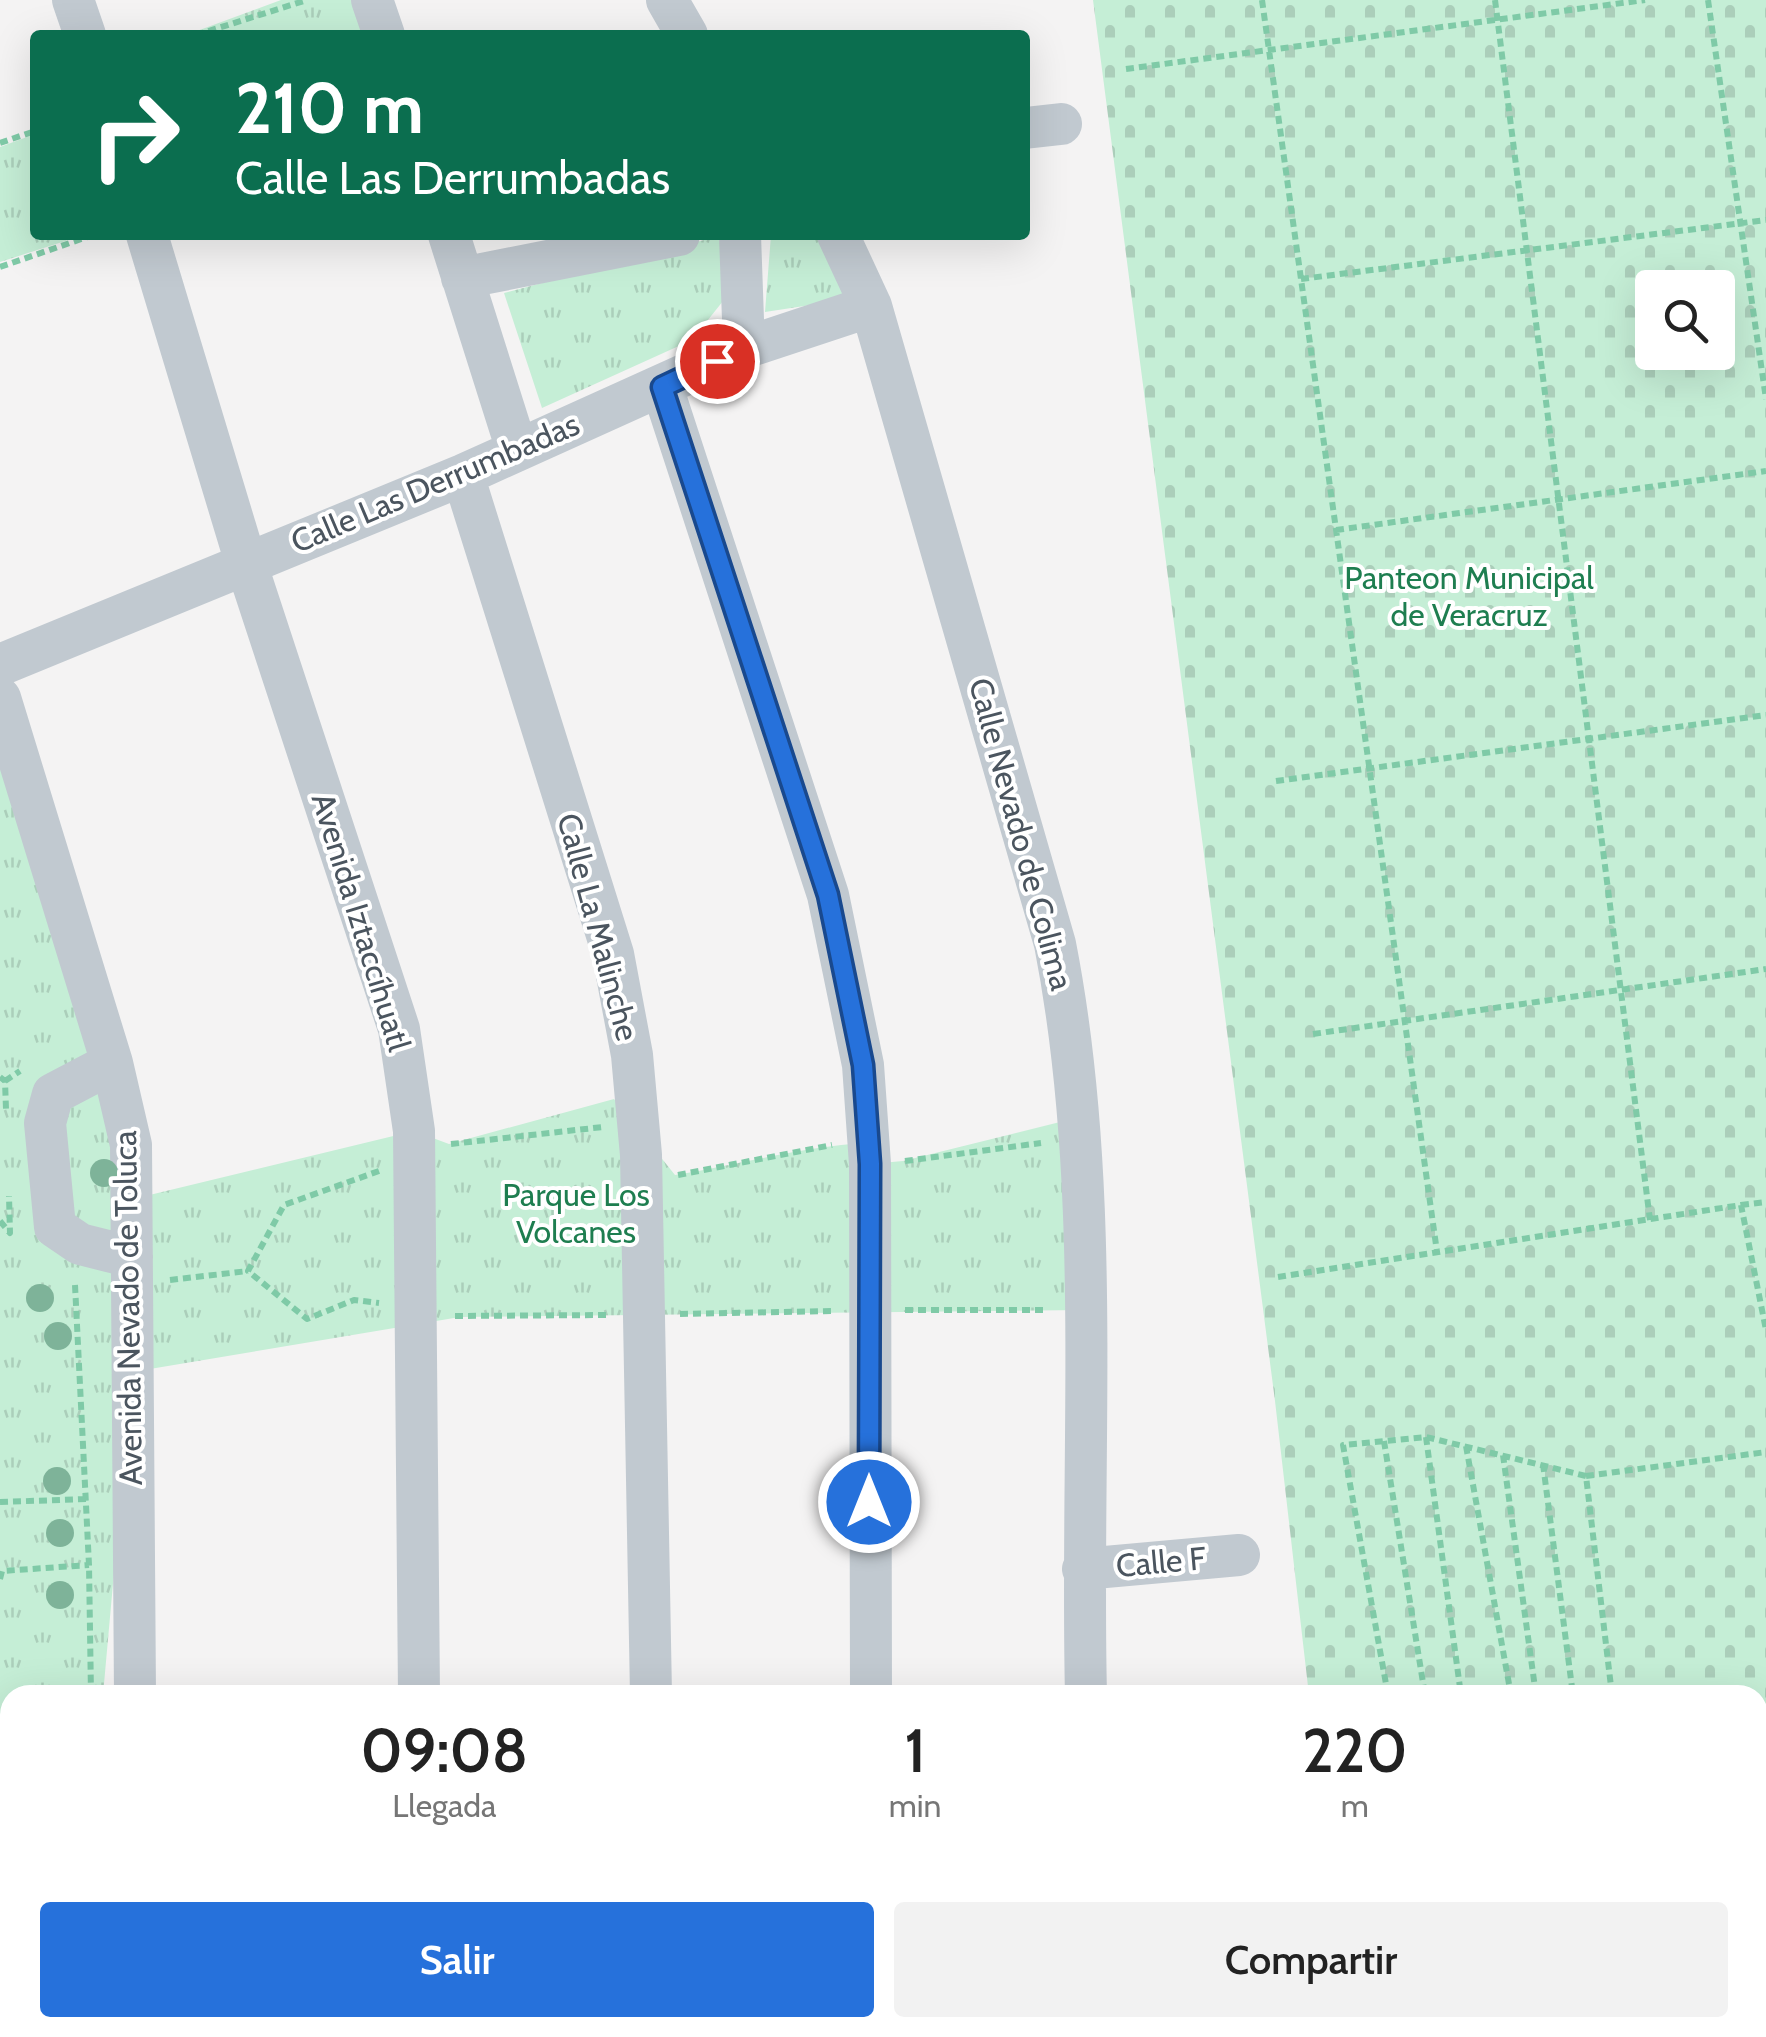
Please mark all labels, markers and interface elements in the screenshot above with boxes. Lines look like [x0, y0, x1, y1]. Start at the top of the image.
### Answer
text: 210 m [235, 65, 424, 151]
icon: right [70, 70, 200, 200]
text: Calle Las Derrumbadas [235, 151, 670, 205]
map controls [1635, 270, 1735, 370]
button: search [1635, 270, 1735, 370]
pin [675, 319, 760, 404]
icon: arrive [690, 334, 745, 389]
street label: Calle Las Derrumbadas [285, 404, 585, 561]
park label: Panteon Municipal de Veracruz [1344, 558, 1594, 634]
street label: Calle Nevado de Colima [961, 674, 1082, 995]
street label: Avenida Iztaccíhuatl [304, 788, 419, 1056]
street label: Calle La Malinche [549, 809, 648, 1045]
street label: Avenida Nevado de Toluca [105, 1130, 150, 1486]
park label: Parque Los Volcanes [502, 1175, 650, 1251]
position arrow [817, 1450, 921, 1554]
street label: Calle F [1114, 1538, 1208, 1585]
text: 09:08 [361, 1714, 528, 1787]
text: 1 [904, 1714, 926, 1787]
text: 220 [1302, 1714, 1407, 1787]
text: Llegada [392, 1786, 496, 1825]
text: min [889, 1786, 941, 1825]
text: m [1341, 1786, 1369, 1825]
button: Salir [40, 1902, 874, 2017]
button: Compartir [894, 1902, 1728, 2017]

